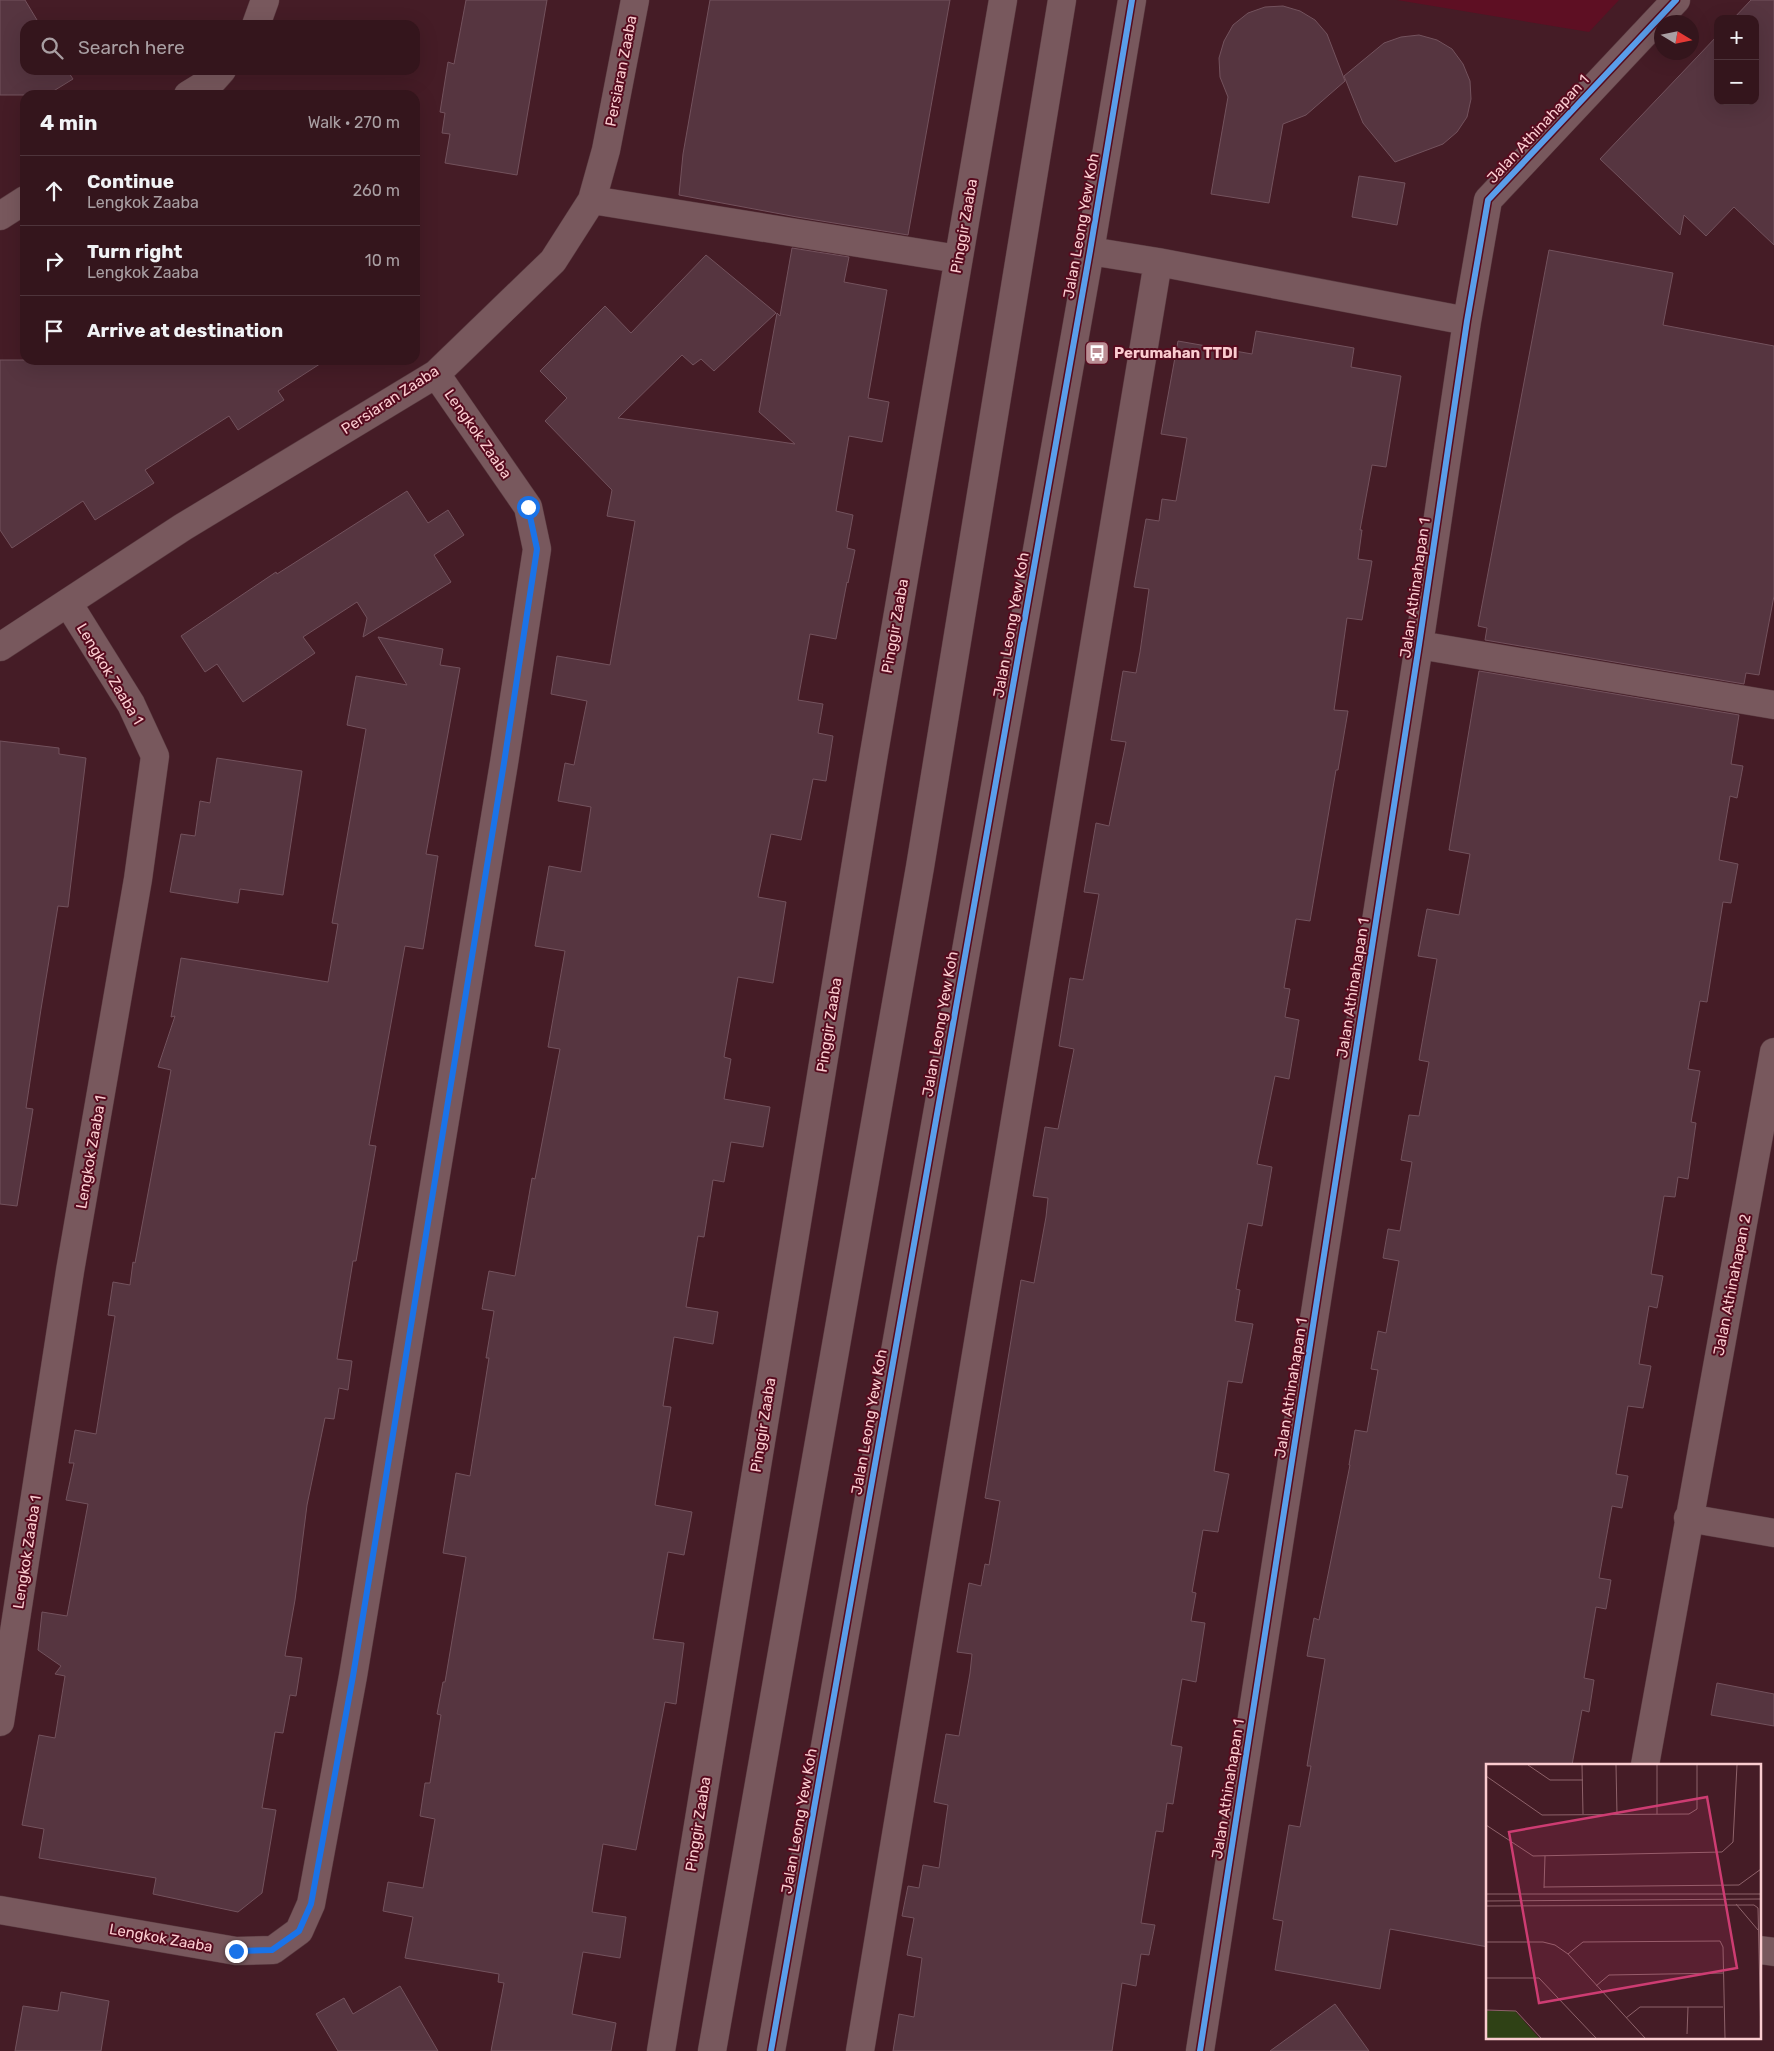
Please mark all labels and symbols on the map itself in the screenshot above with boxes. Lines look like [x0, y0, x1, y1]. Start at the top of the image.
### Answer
street label: Persiaran Zaaba [601, 14, 641, 128]
north arrow [1654, 15, 1699, 60]
street label: Jalan Athinahapan 1 [1483, 71, 1593, 187]
street label: Jalan Leong Yew Koh [1059, 152, 1103, 300]
street label: Pinggir Zaaba [947, 177, 981, 275]
bus stop icon: Perumahan TTDI [1084, 340, 1110, 366]
place label: Perumahan TTDI [1114, 344, 1238, 362]
street label: Persiaran Zaaba [338, 362, 442, 438]
street label: Lengkok Zaaba [441, 386, 515, 482]
route start [517, 496, 540, 519]
street label: Jalan Athinahapan 1 [1396, 517, 1434, 659]
street label: Jalan Leong Yew Koh [989, 551, 1033, 699]
street label: Pinggir Zaaba [878, 577, 912, 675]
street label: Lengkok Zaaba 1 [73, 620, 147, 728]
street label: Jalan Athinahapan 1 [1333, 917, 1373, 1059]
street label: Jalan Leong Yew Koh [918, 950, 962, 1098]
street label: Pinggir Zaaba [813, 976, 845, 1074]
street label: Lengkok Zaaba 1 [72, 1094, 110, 1210]
street label: Jalan Athinahapan 2 [1709, 1212, 1755, 1357]
street label: Jalan Athinahapan 1 [1271, 1317, 1311, 1459]
street label: Jalan Leong Yew Koh [847, 1348, 891, 1496]
street label: Pinggir Zaaba [747, 1376, 779, 1474]
street label: Lengkok Zaaba 1 [9, 1494, 45, 1610]
street label: Jalan Athinahapan 1 [1208, 1718, 1248, 1860]
street label: Jalan Leong Yew Koh [777, 1747, 821, 1895]
inset map [1486, 1764, 1762, 2038]
street label: Pinggir Zaaba [682, 1775, 714, 1873]
street label: Lengkok Zaaba [108, 1920, 214, 1956]
route end [225, 1940, 248, 1963]

